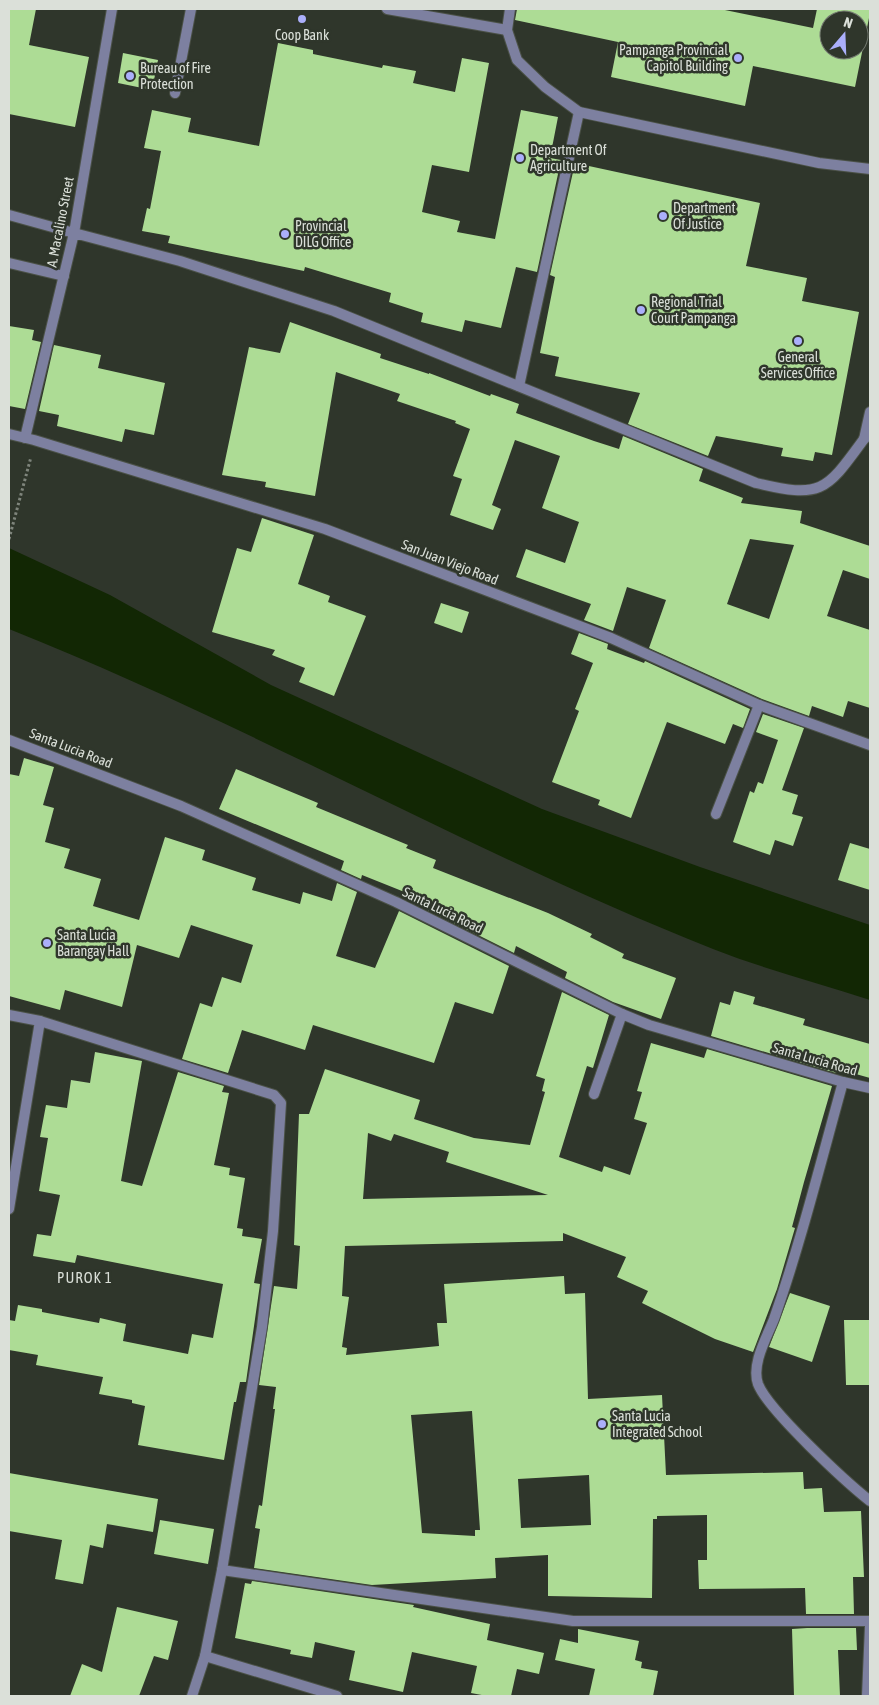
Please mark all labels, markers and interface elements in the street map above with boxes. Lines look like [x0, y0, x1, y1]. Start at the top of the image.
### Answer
north arrow [819, 10, 869, 60]
marker: Coop Bank [296, 13, 308, 25]
text: N [842, 14, 855, 32]
place label: Coop Bank [275, 27, 329, 43]
place label: Pampanga Provincial Capitol Building [619, 42, 728, 74]
marker: Pampanga Provincial Capitol Building [732, 52, 744, 64]
place label: Bureau of Fire Protection [140, 60, 211, 92]
marker: Bureau of Fire Protection [124, 70, 136, 82]
place label: Department Of Agriculture [530, 142, 607, 174]
marker: Department Of Agriculture [514, 152, 526, 164]
street label: A. Macalino Street [43, 175, 77, 269]
place label: Department Of Justice [673, 200, 736, 232]
marker: Department Of Justice [657, 210, 669, 222]
place label: Provincial DILG Office [295, 218, 351, 250]
marker: Provincial DILG Office [279, 228, 291, 240]
place label: Regional Trial Court Pampanga [651, 294, 736, 326]
marker: Regional Trial Court Pampanga [635, 304, 647, 316]
marker: General Services Office [792, 335, 804, 347]
place label: General Services Office [761, 349, 835, 381]
street label: San Juan Viejo Road [399, 536, 501, 588]
street label: Santa Lucia Road [27, 725, 115, 771]
street label: Santa Lucia Road [400, 884, 486, 936]
place label: Santa Lucia Barangay Hall [57, 927, 130, 959]
marker: Santa Lucia Barangay Hall [41, 937, 53, 949]
street label: Santa Lucia Road [771, 1039, 859, 1079]
district label: PUROK 1 [57, 1269, 113, 1286]
place label: Santa Lucia Integrated School [612, 1408, 703, 1440]
marker: Santa Lucia Integrated School [596, 1418, 608, 1430]

